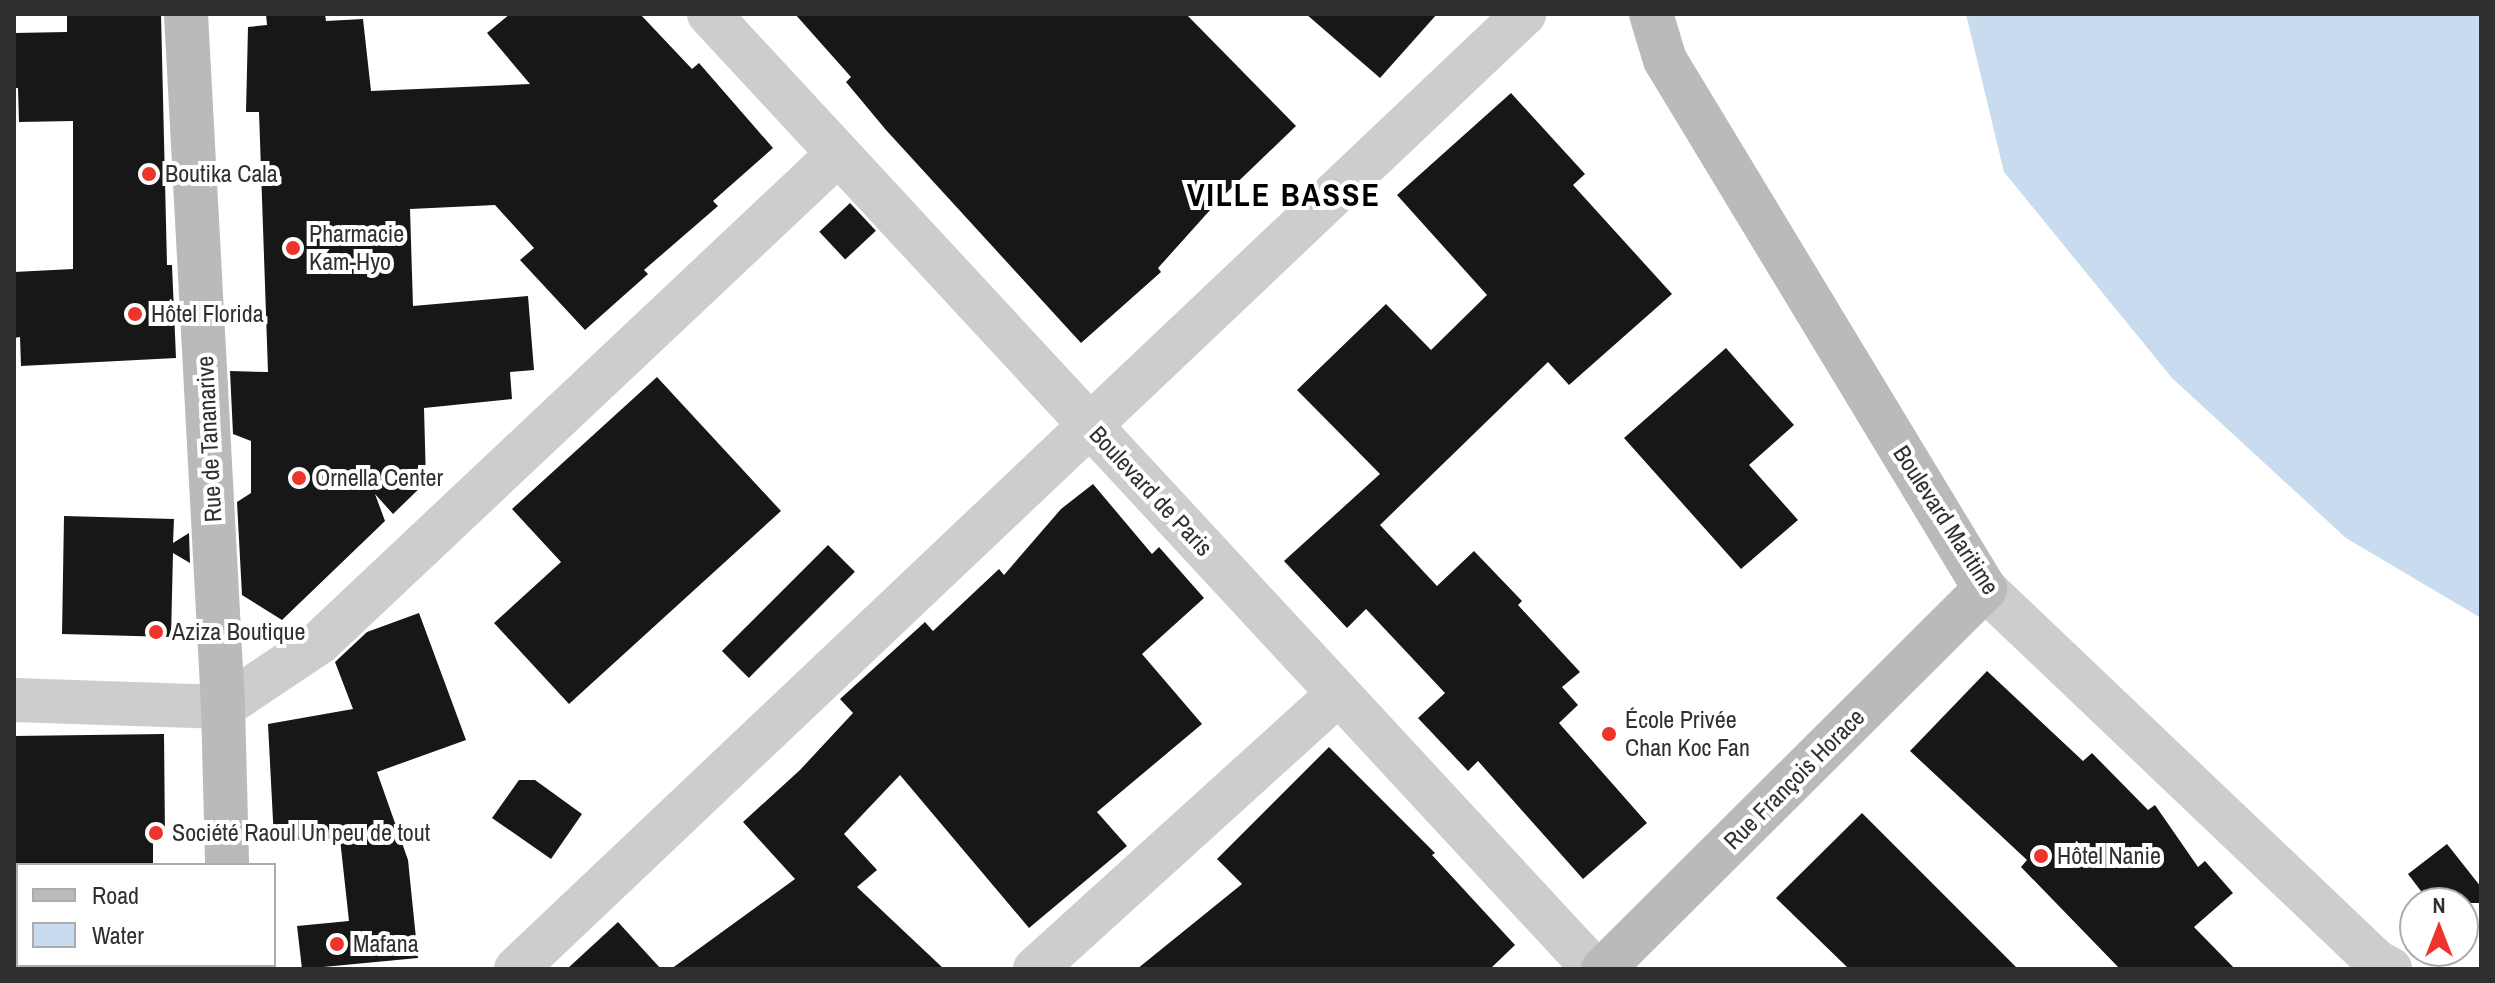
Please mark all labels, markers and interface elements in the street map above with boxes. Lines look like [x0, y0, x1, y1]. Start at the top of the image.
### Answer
place label: Boutika Cala [165, 160, 278, 188]
marker: Boutika Cala [140, 165, 158, 183]
district label: VILLE BASSE [1187, 176, 1381, 214]
place label: Pharmacie Kam-Hyo [309, 220, 404, 276]
marker: Pharmacie Kam-Hyo [284, 239, 302, 257]
place label: Hôtel Florida [151, 300, 264, 328]
marker: Hôtel Florida [126, 305, 144, 323]
street label: Rue de Tananarive [190, 355, 228, 523]
street label: Boulevard de Paris [1083, 420, 1219, 562]
street label: Boulevard Maritime [1887, 440, 2005, 600]
place label: Ornella Center [315, 464, 443, 492]
marker: Ornella Center [290, 469, 308, 487]
place label: Aziza Boutique [172, 618, 305, 646]
marker: Aziza Boutique [147, 623, 165, 641]
street label: Rue François Horace [1718, 703, 1870, 855]
place label: École Privée Chan Koc Fan [1625, 706, 1750, 762]
marker: École Privée Chan Koc Fan [1600, 725, 1618, 743]
place label: Société Raoul Un peu de tout [172, 819, 430, 847]
marker: Société Raoul Un peu de tout [147, 824, 165, 842]
place label: Hôtel Nanie [2057, 842, 2161, 870]
marker: Hôtel Nanie [2032, 847, 2050, 865]
legend [16, 863, 276, 967]
text: Road [92, 879, 139, 911]
north arrow [2399, 887, 2479, 967]
text: N [2432, 890, 2446, 920]
text: Water [92, 919, 144, 951]
place label: Mafana [353, 930, 419, 958]
marker: Mafana [328, 935, 346, 953]

